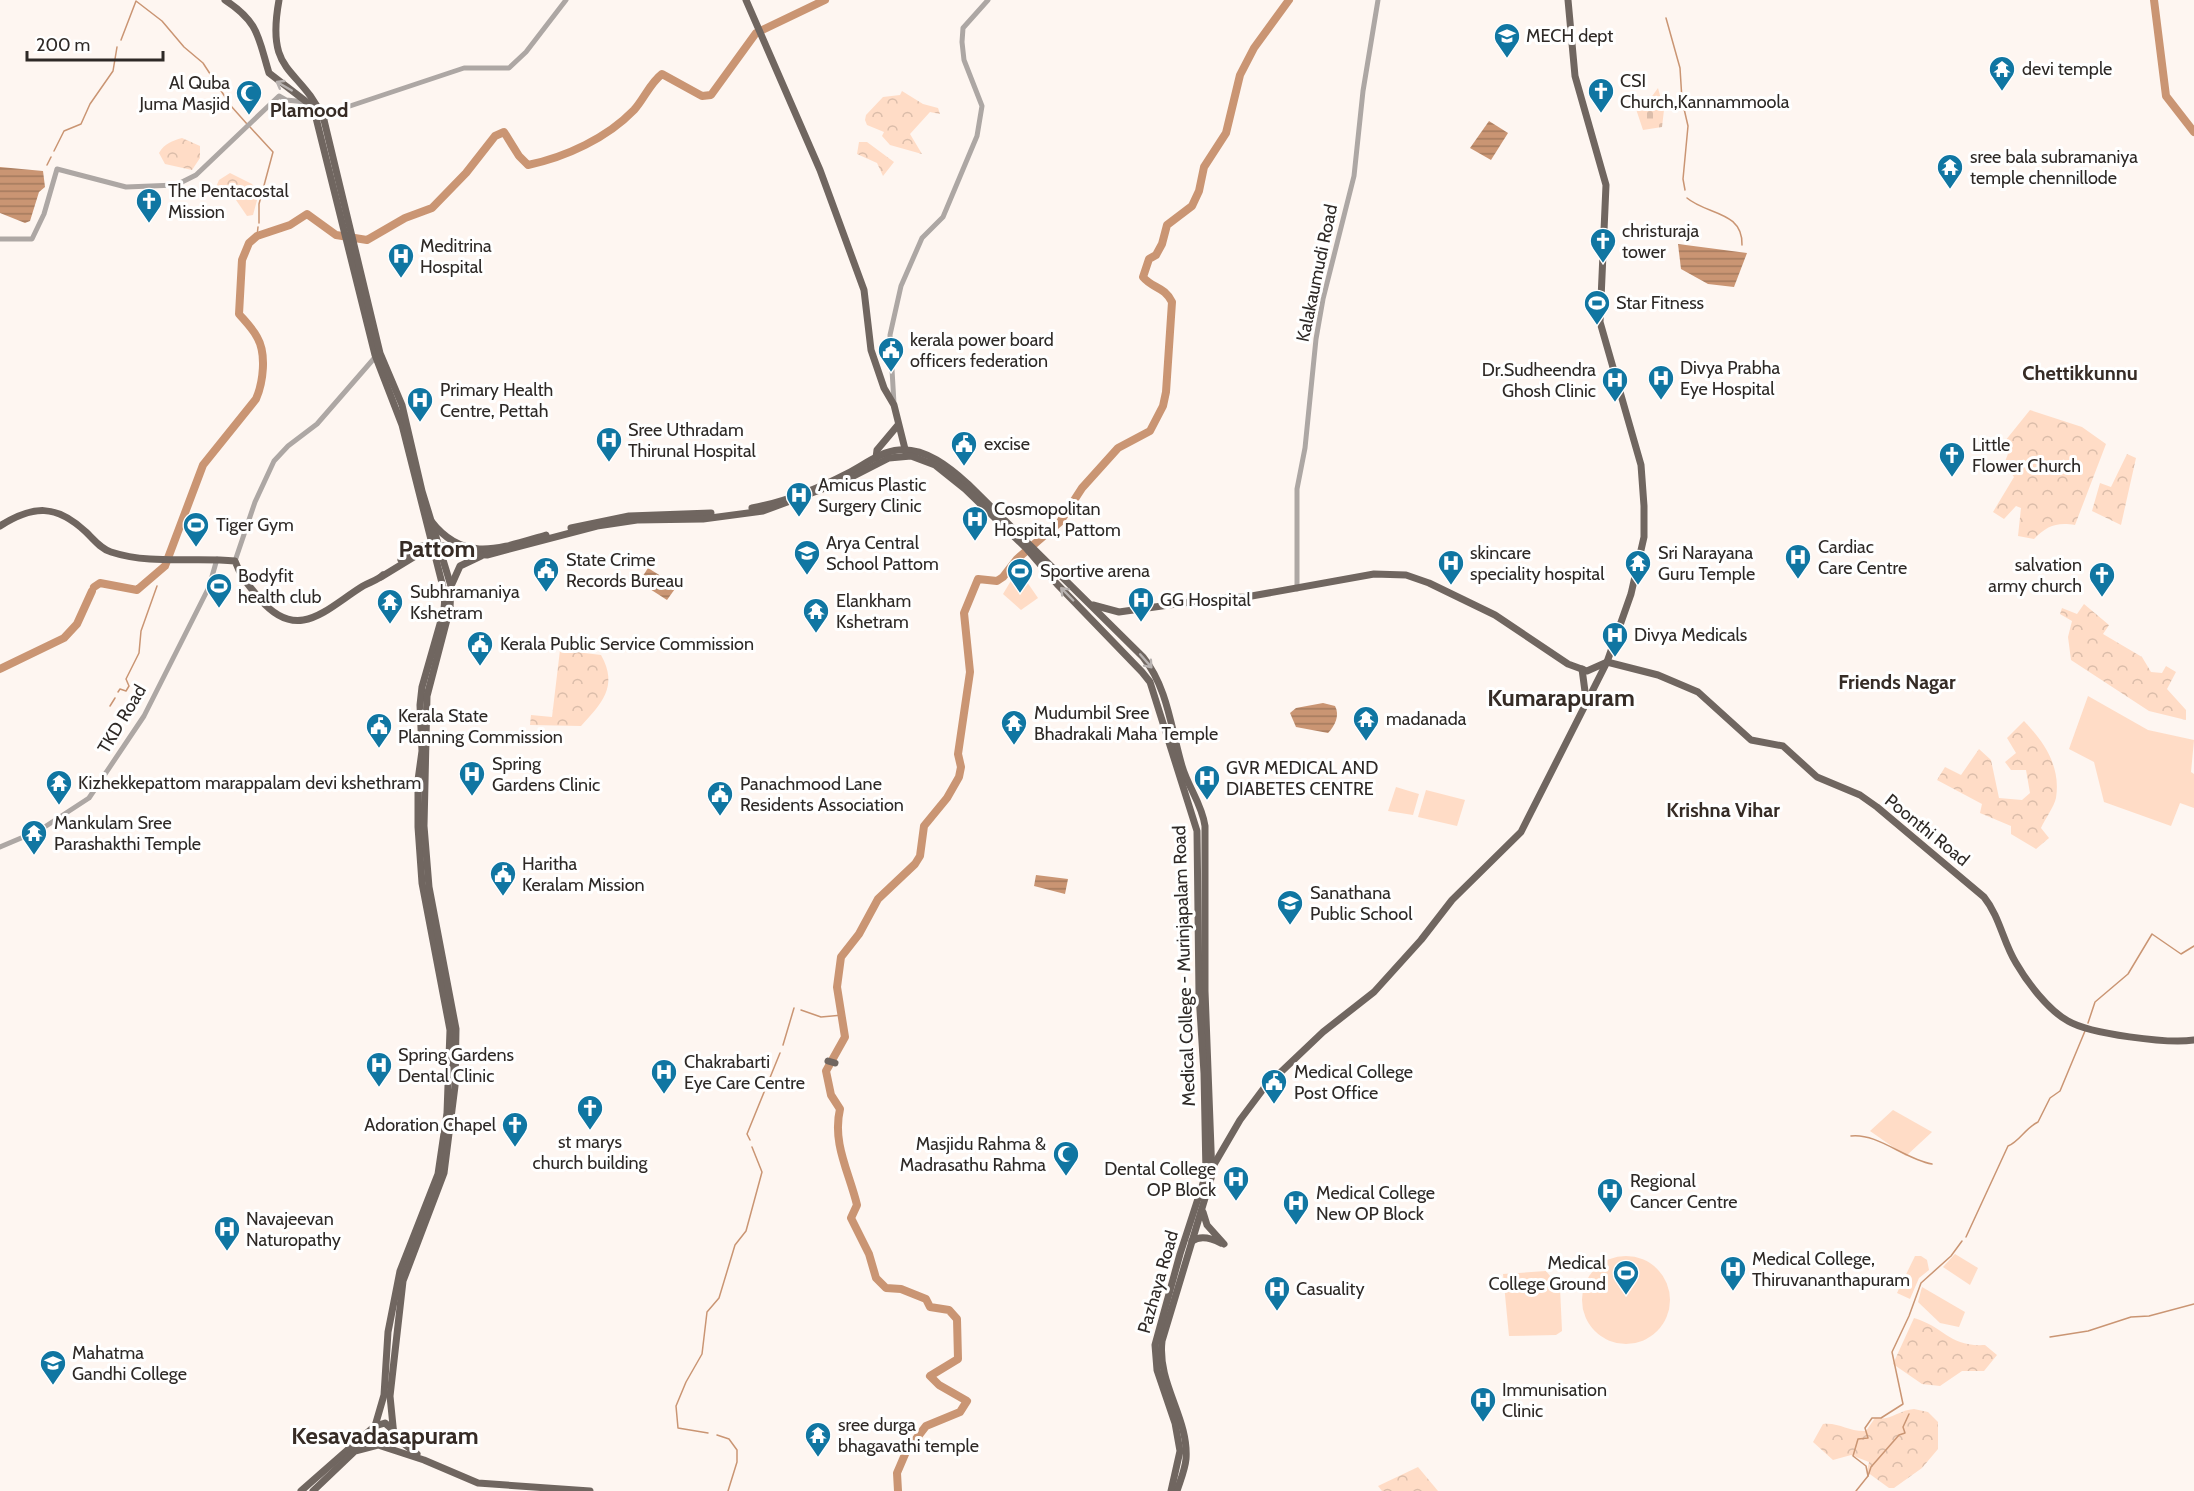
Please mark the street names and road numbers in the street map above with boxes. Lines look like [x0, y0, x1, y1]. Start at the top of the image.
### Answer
street label: Kalakaumudi Road [1292, 202, 1342, 344]
street label: TKD Road [93, 681, 151, 757]
street label: Poonthi Road [1880, 789, 1974, 871]
street label: Medical College - Murinjapalam Road [1168, 825, 1200, 1107]
street label: Pazhaya Road [1133, 1228, 1183, 1336]

